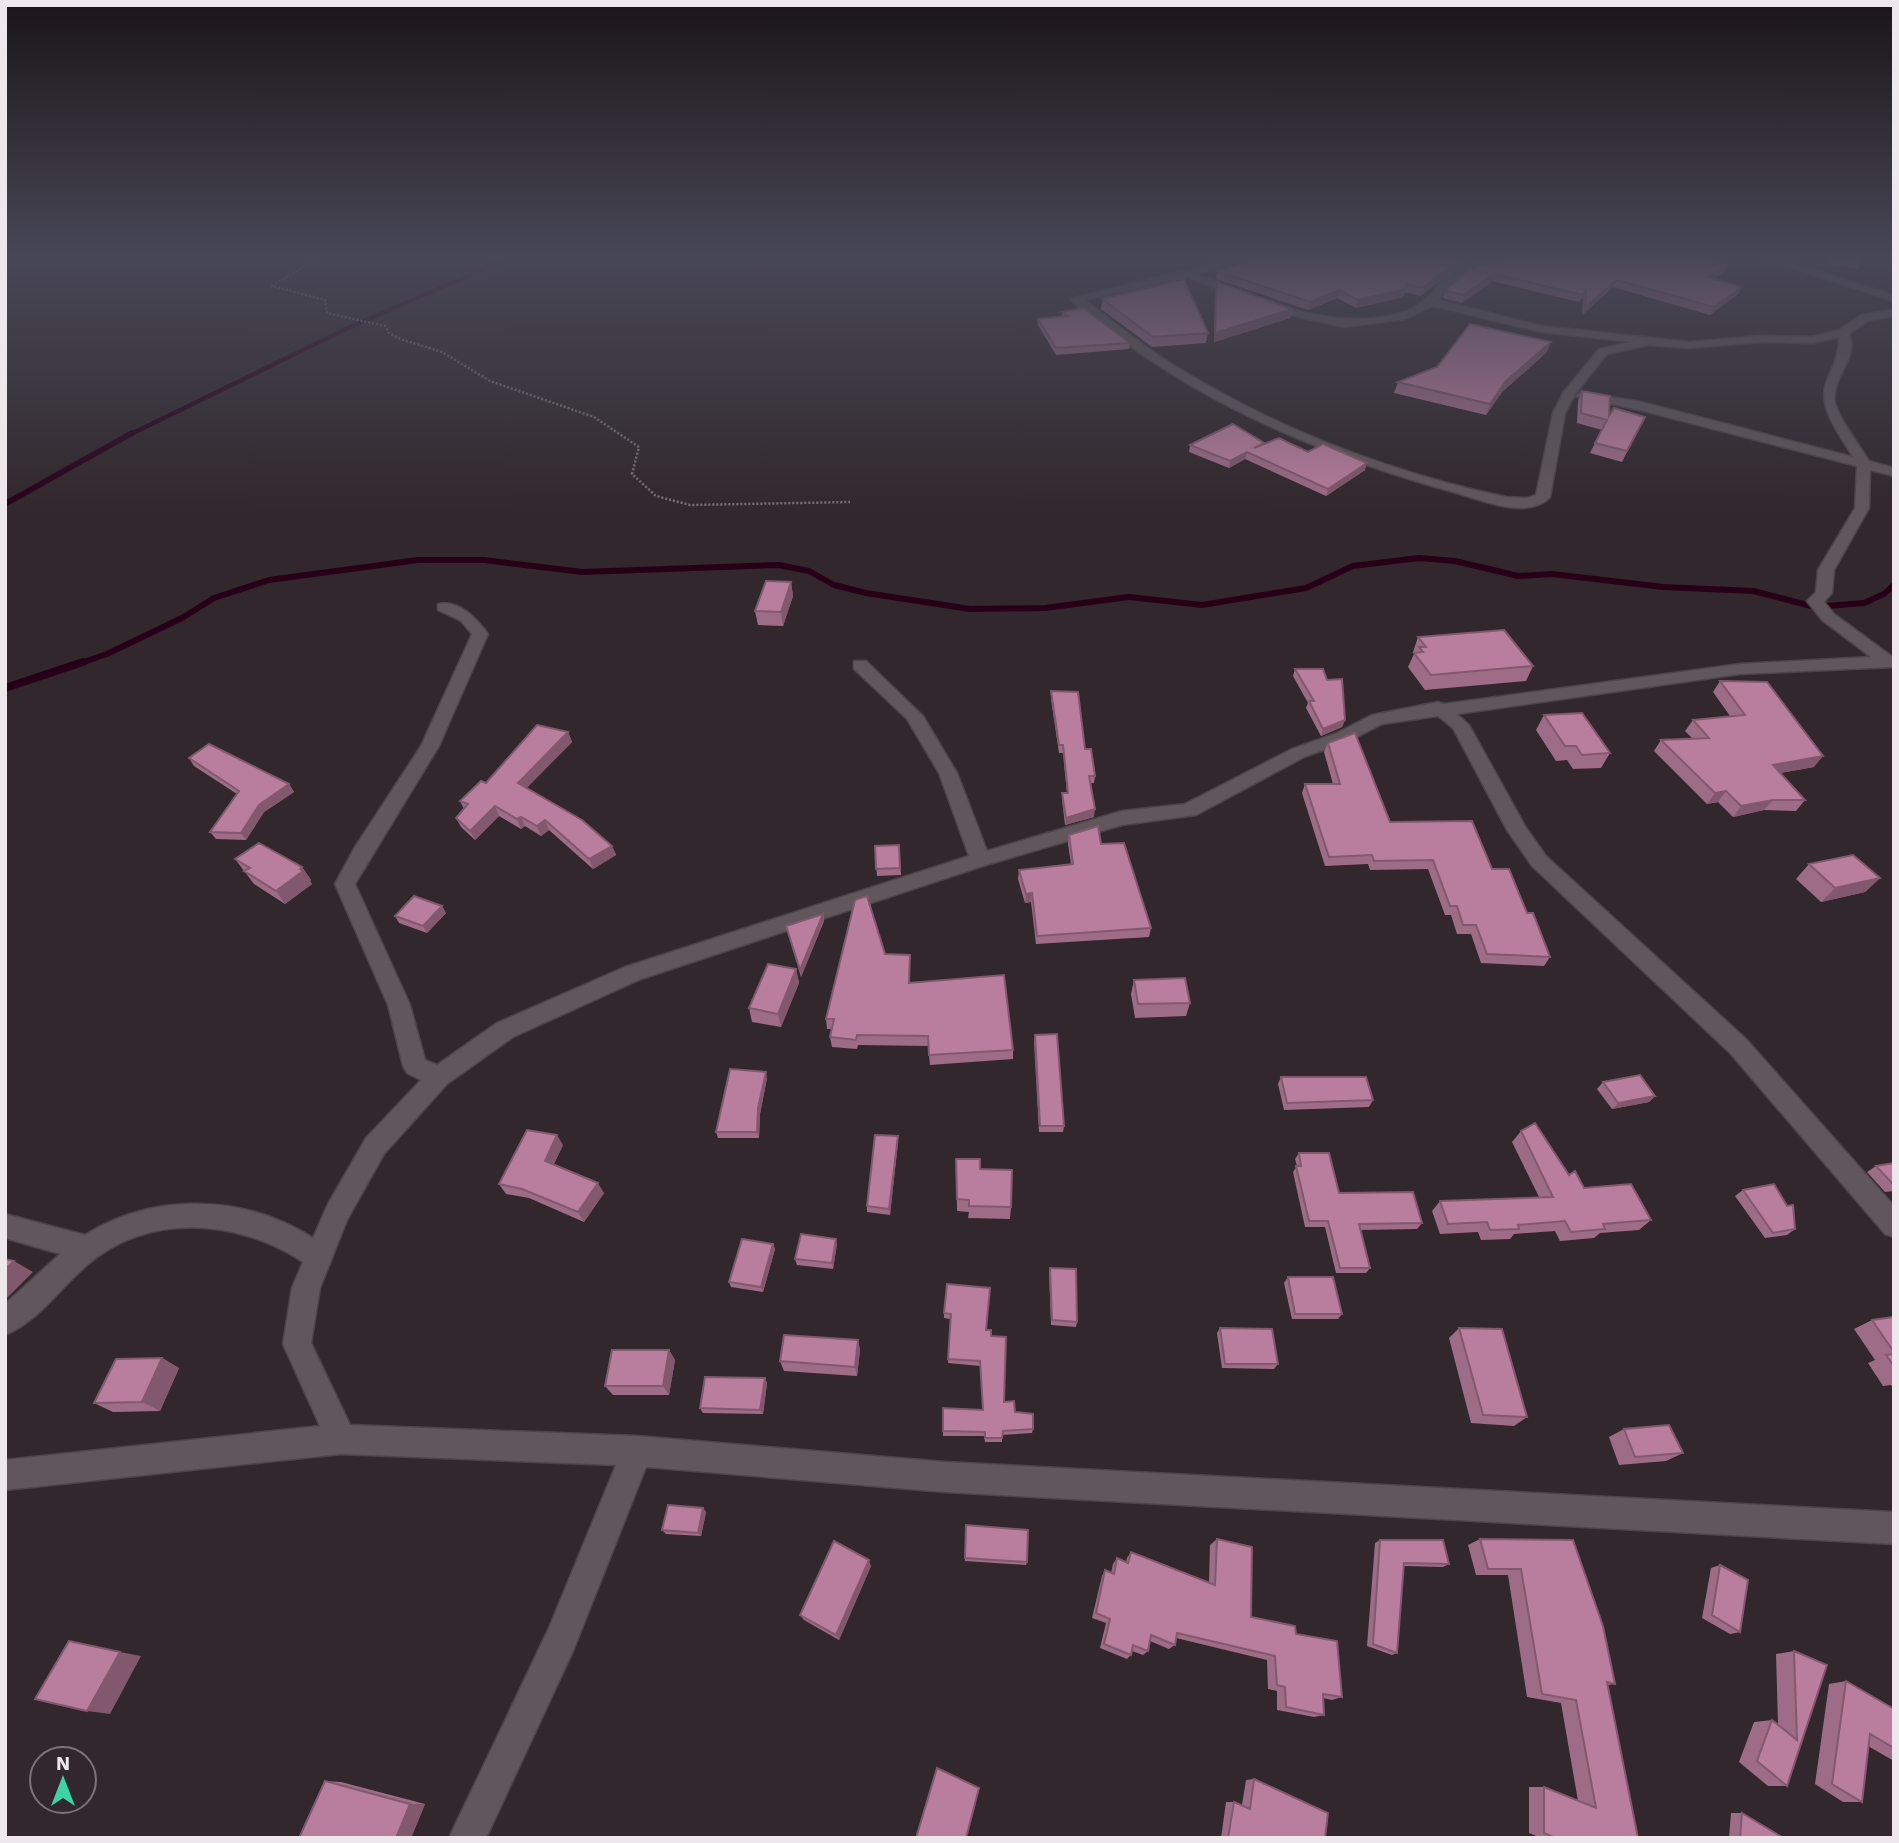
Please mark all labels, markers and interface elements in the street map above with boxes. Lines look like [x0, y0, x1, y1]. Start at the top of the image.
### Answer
north arrow [28, 1745, 98, 1815]
text: N [56, 1752, 70, 1775]

